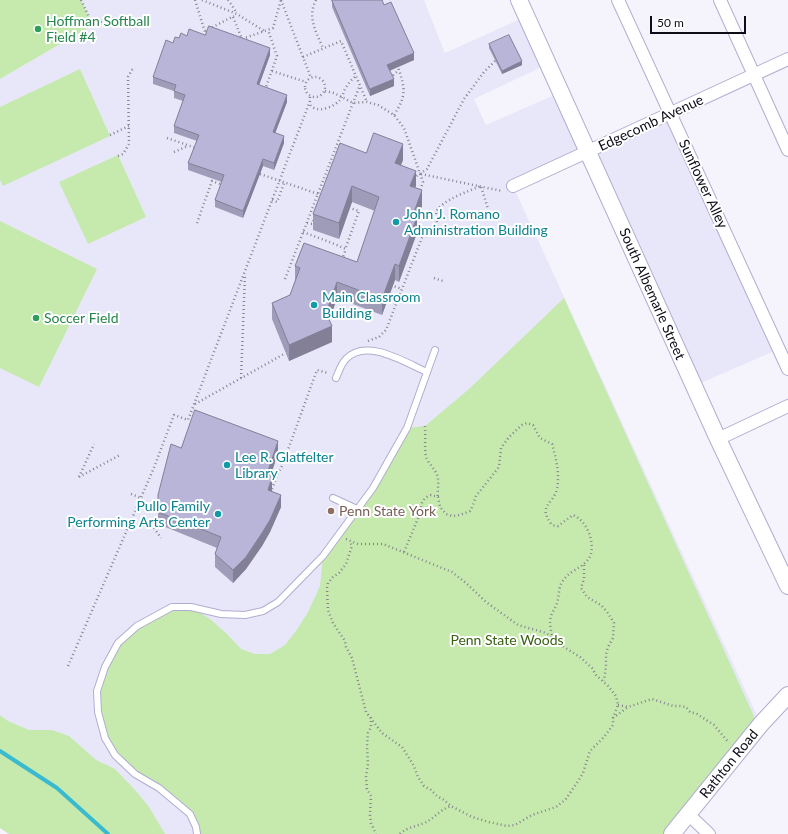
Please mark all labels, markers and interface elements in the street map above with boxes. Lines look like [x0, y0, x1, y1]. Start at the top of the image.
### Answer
scale bar [652, 8, 748, 34]
place label: Hoffman Softball Field #4 [46, 13, 150, 46]
text: 50 m [657, 15, 684, 30]
marker: Hoffman Softball Field #4 [33, 24, 43, 34]
street label: Edgecomb Avenue [596, 91, 706, 155]
street label: Sunflower Alley [675, 137, 731, 231]
place label: John J. Romano Administration Building [404, 206, 548, 238]
marker: John J. Romano Administration Building [391, 217, 401, 227]
street label: South Albemarle Street [615, 226, 689, 362]
place label: Main Classroom Building [322, 289, 420, 322]
marker: Main Classroom Building [309, 300, 319, 310]
place label: Soccer Field [44, 310, 118, 326]
marker: Soccer Field [31, 313, 41, 323]
place label: Lee R. Glatfelter Library [235, 449, 334, 482]
marker: Lee R. Glatfelter Library [222, 460, 232, 470]
place label: Pullo Family Performing Arts Center [67, 498, 210, 530]
place label: Penn State York [339, 503, 436, 519]
marker: Penn State York [326, 506, 336, 516]
marker: Pullo Family Performing Arts Center [213, 509, 223, 519]
park label: Penn State Woods [450, 632, 564, 648]
street label: Rathton Road [696, 726, 762, 802]

